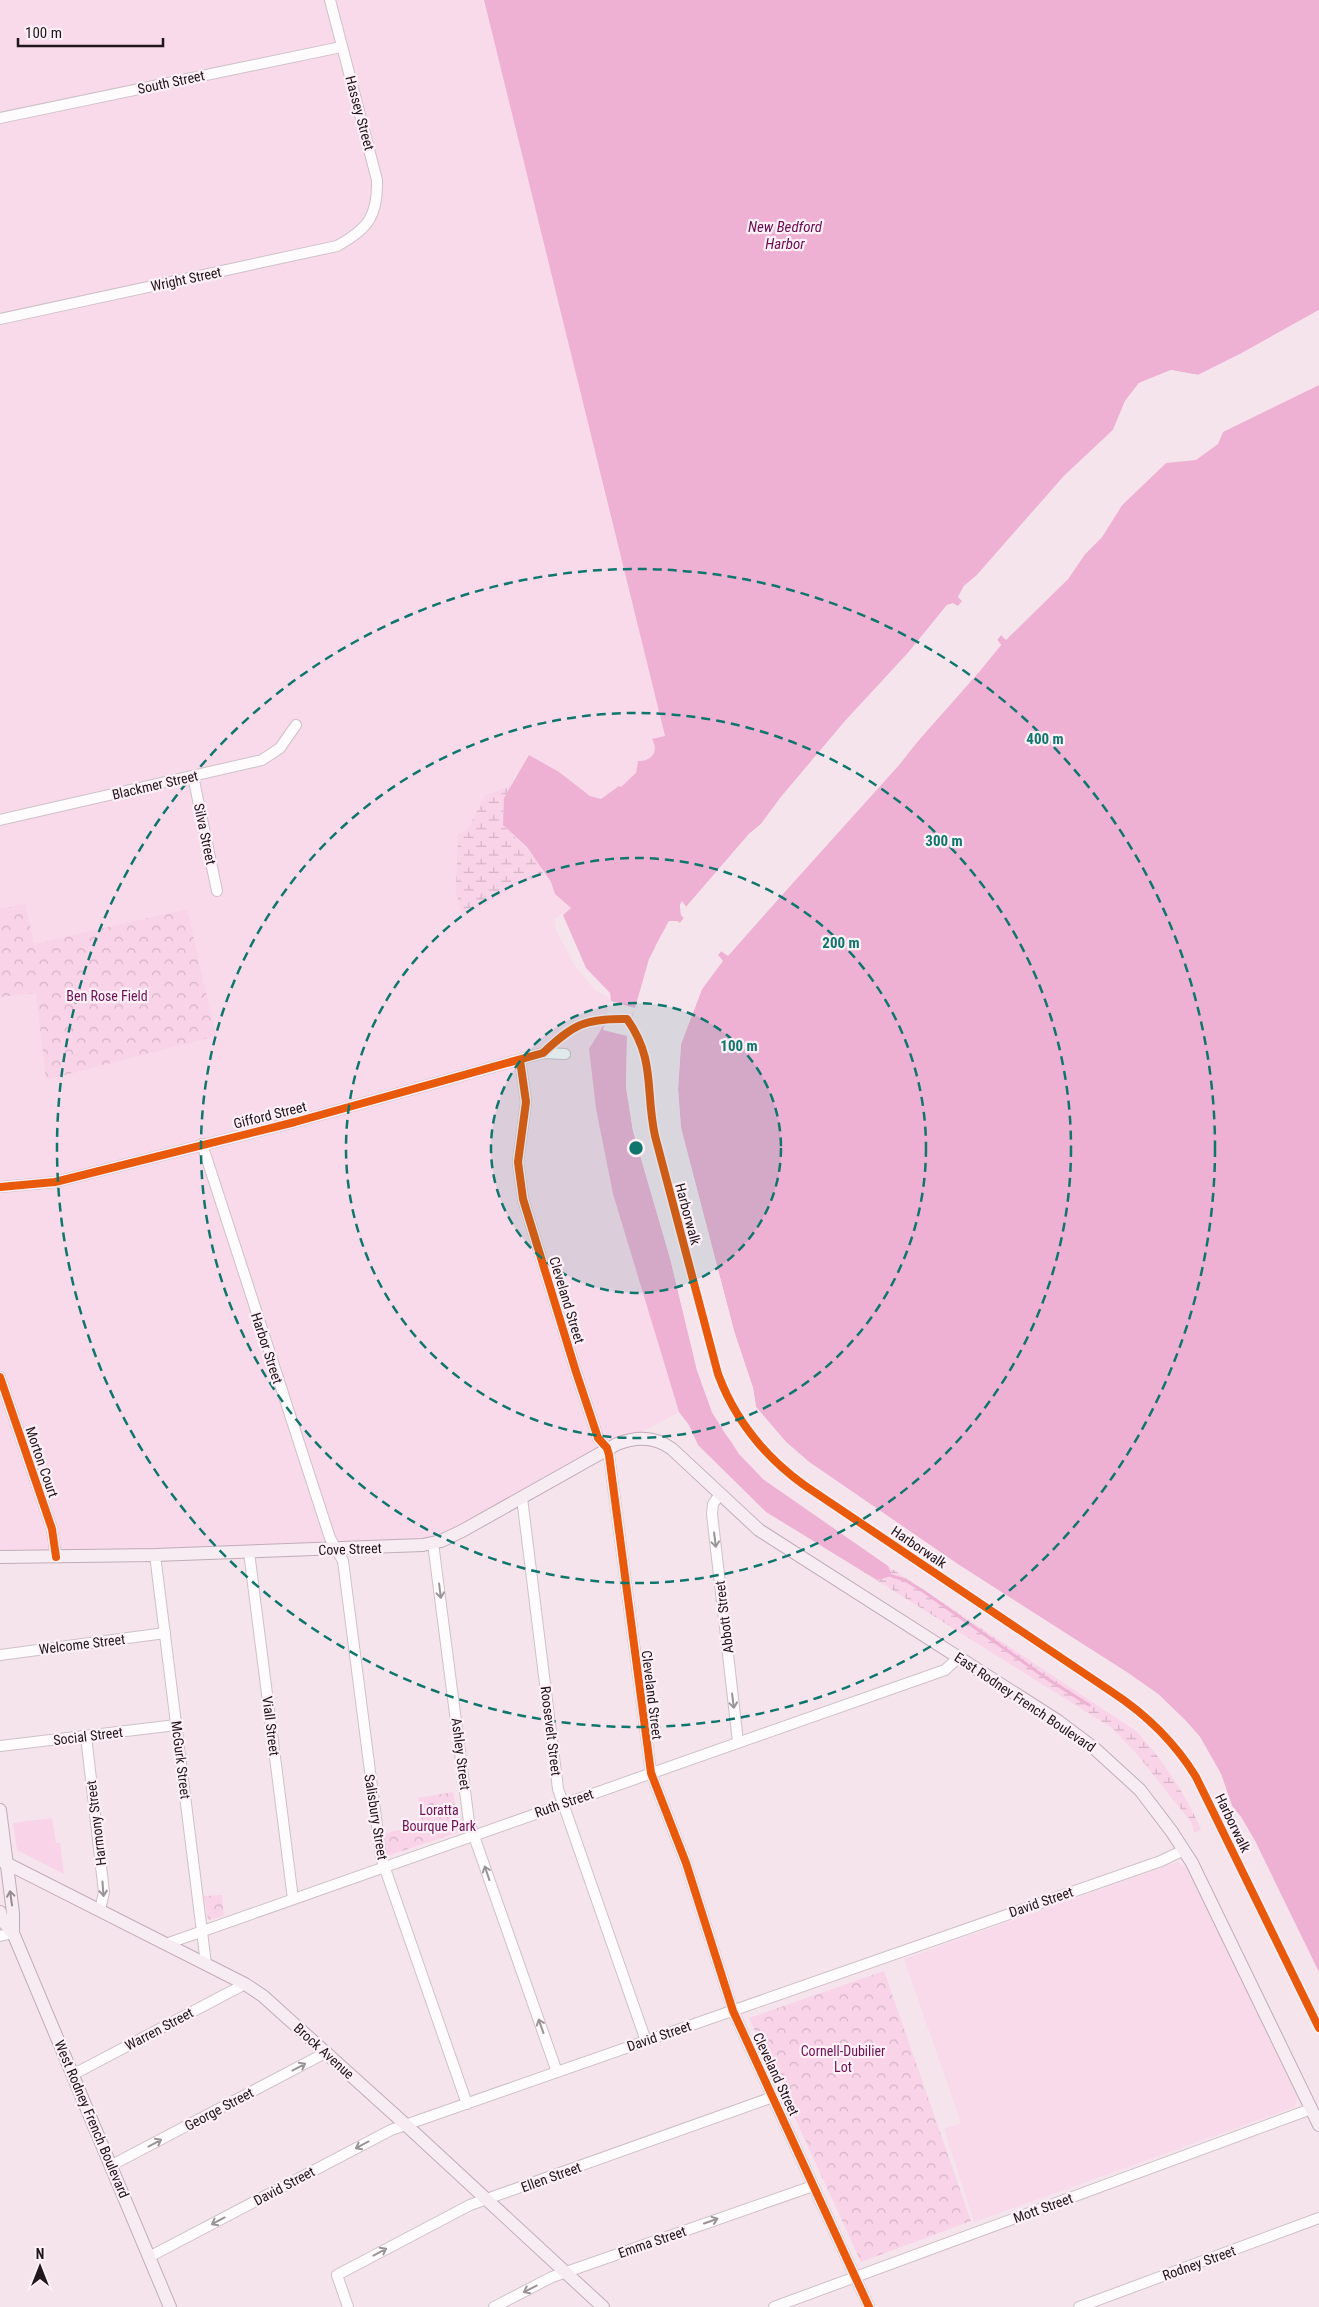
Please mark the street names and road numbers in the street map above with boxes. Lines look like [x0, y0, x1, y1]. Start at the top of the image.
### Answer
street label: South Street [136, 67, 206, 97]
street label: Hassey Street [342, 74, 378, 152]
street label: Wright Street [149, 264, 223, 294]
street label: Blackmer Street [110, 767, 200, 803]
street label: Silva Street [191, 802, 219, 866]
street label: Gifford Street [232, 1098, 308, 1132]
street label: Harborwalk [672, 1181, 704, 1247]
street label: Cleveland Street [546, 1255, 588, 1345]
street label: Harbor Street [248, 1310, 286, 1386]
street label: Morton Court [22, 1425, 62, 1499]
street label: Harborwalk [888, 1523, 950, 1572]
street label: Cove Street [318, 1540, 382, 1558]
street label: Abbott Street [712, 1580, 736, 1654]
street label: Welcome Street [38, 1631, 126, 1657]
street label: Cleveland Street [639, 1649, 665, 1741]
street label: East Rodney French Boulevard [952, 1649, 1098, 1755]
street label: Roosevelt Street [538, 1685, 564, 1777]
street label: Viall Street [259, 1695, 283, 1757]
street label: Ashley Street [449, 1717, 473, 1791]
street label: McGurk Street [168, 1720, 194, 1800]
street label: Social Street [52, 1724, 124, 1748]
street label: Salisbury Street [361, 1773, 391, 1861]
street label: Harmony Street [83, 1779, 109, 1867]
street label: Ruth Street [532, 1785, 596, 1821]
street label: Harborwalk [1212, 1791, 1254, 1856]
street label: David Street [1007, 1884, 1075, 1920]
street label: Warren Street [122, 2004, 196, 2054]
street label: David Street [625, 2018, 693, 2054]
street label: Brock Avenue [291, 2020, 358, 2082]
street label: Cleveland Street [750, 2030, 802, 2118]
street label: West Rodney French Boulevard [51, 2038, 133, 2200]
street label: George Street [182, 2084, 256, 2134]
street label: Ellen Street [519, 2159, 583, 2195]
street label: David Street [251, 2163, 317, 2209]
street label: Mott Street [1011, 2190, 1075, 2226]
street label: Emma Street [616, 2223, 688, 2261]
street label: Rodney Street [1160, 2242, 1238, 2284]

